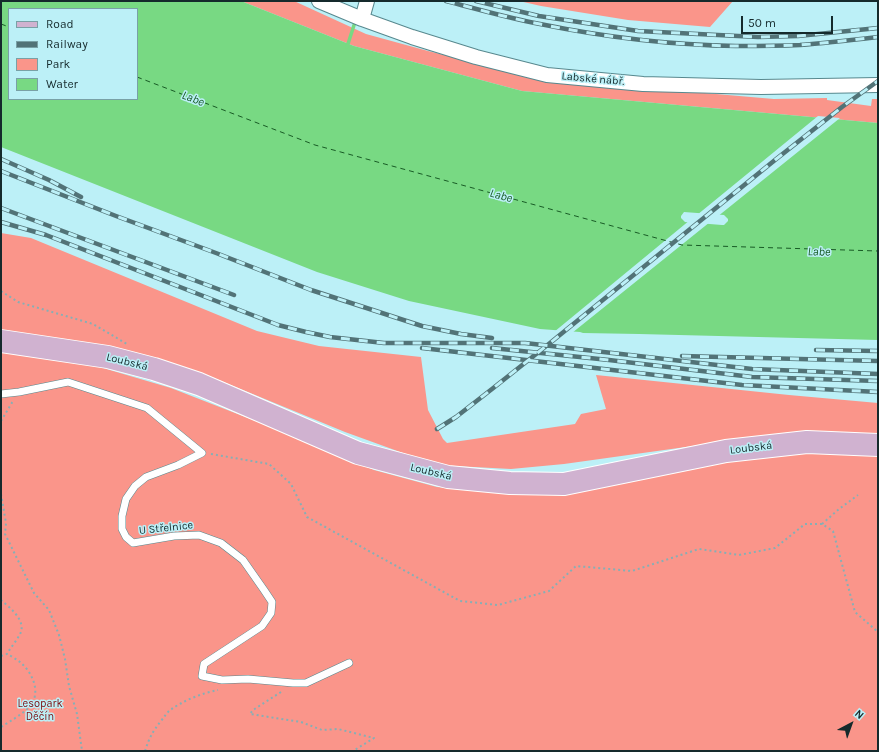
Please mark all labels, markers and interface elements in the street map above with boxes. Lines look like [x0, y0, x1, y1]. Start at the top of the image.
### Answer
legend [8, 8, 138, 100]
scale bar [743, 8, 835, 34]
text: 50 m [748, 16, 776, 30]
text: Road [46, 17, 74, 31]
text: Railway [46, 37, 88, 51]
text: Park [46, 57, 70, 71]
street label: Labské nábř. [561, 70, 625, 88]
text: Water [46, 77, 78, 91]
water label: Labe [180, 88, 206, 110]
water label: Labe [488, 186, 514, 206]
water label: Labe [807, 245, 831, 259]
street label: Loubská [105, 350, 149, 374]
street label: Loubská [729, 439, 773, 457]
street label: Loubská [409, 461, 453, 483]
street label: U Střelnice [138, 519, 194, 537]
park label: Lesopark Děčín [17, 697, 63, 723]
north arrow [831, 704, 871, 744]
text: N [852, 707, 866, 722]

